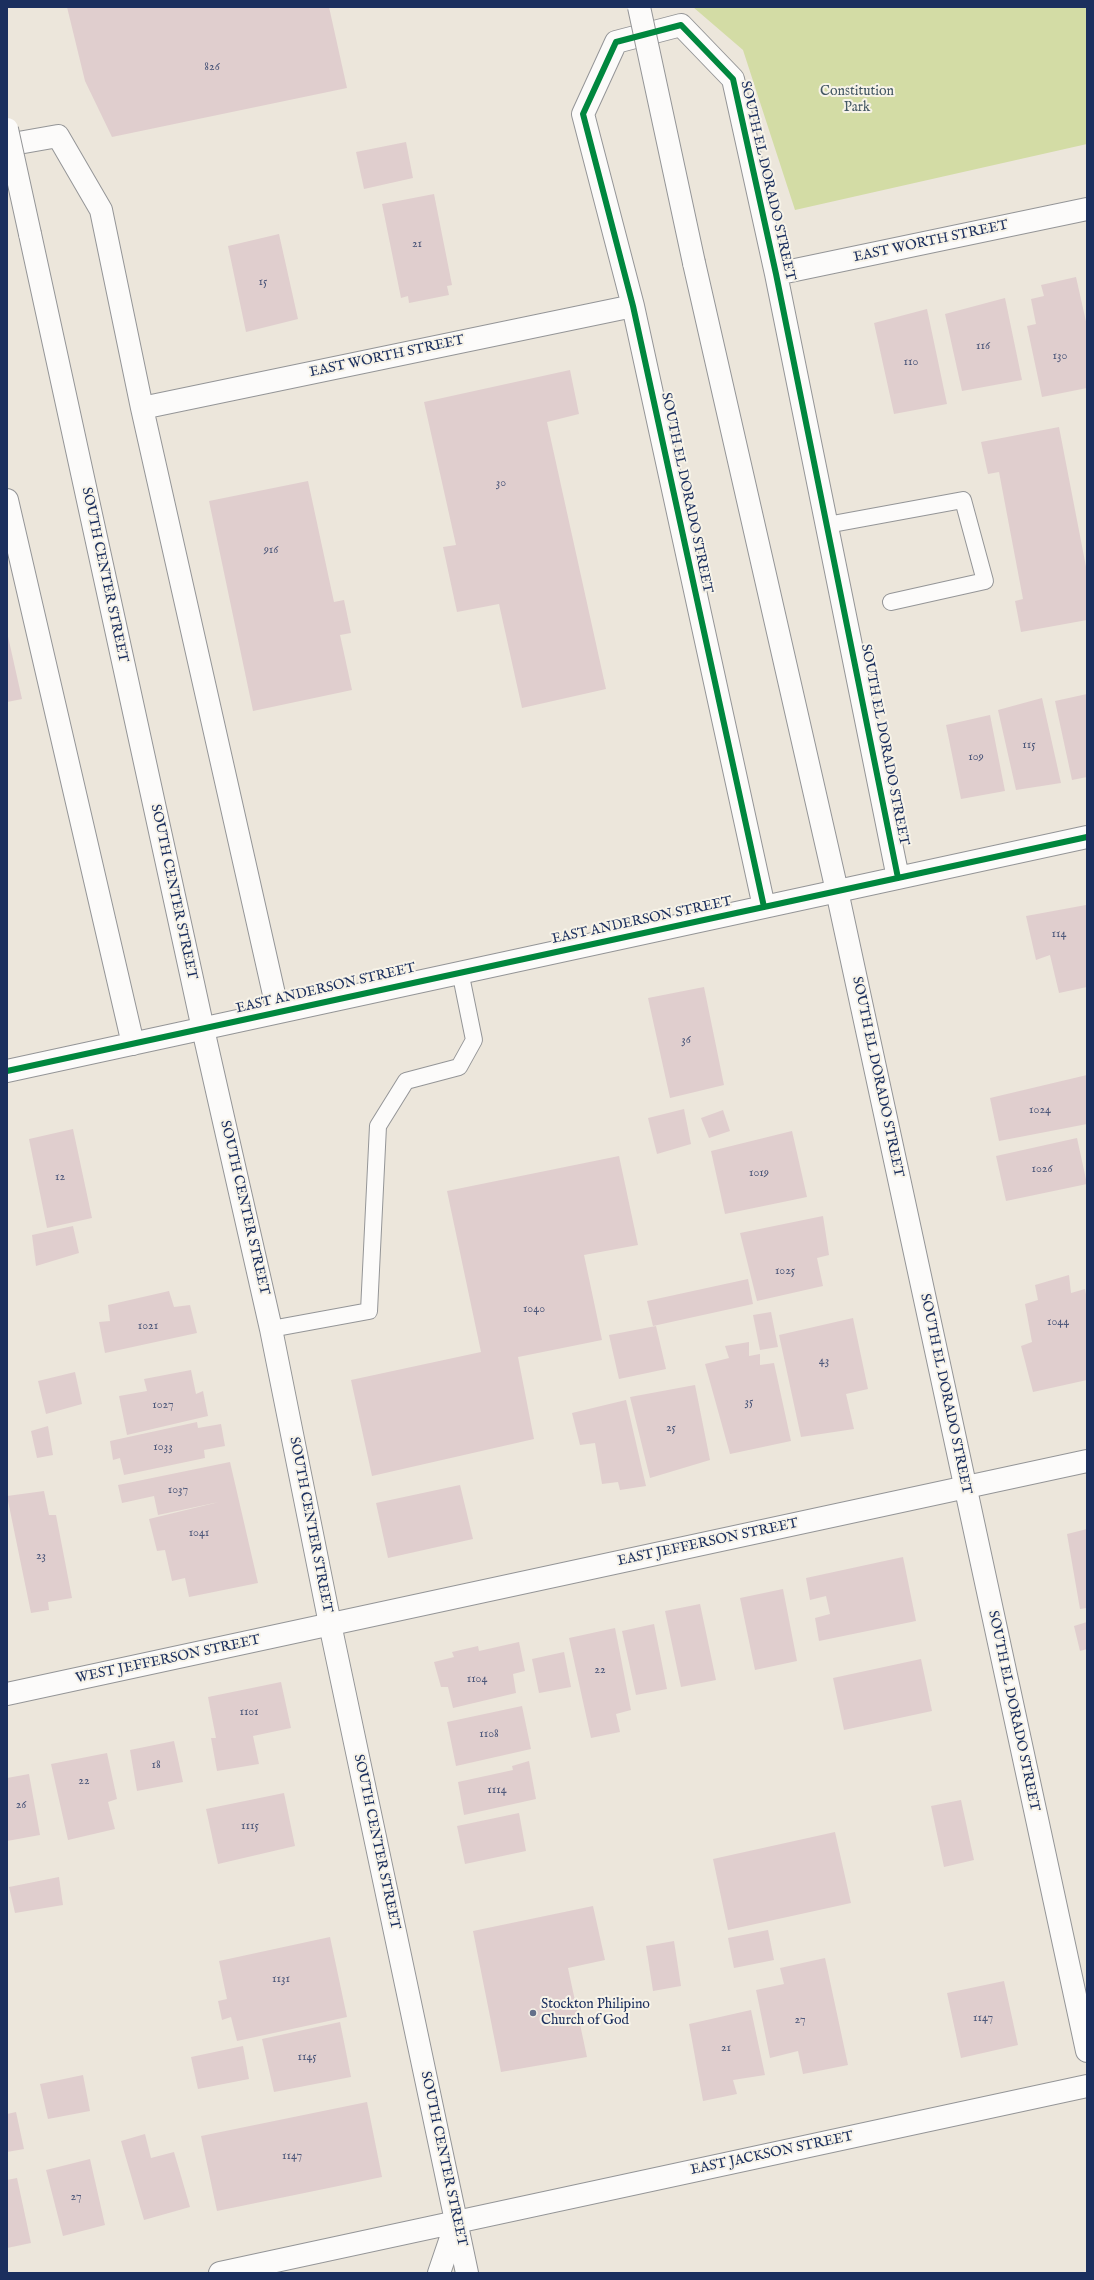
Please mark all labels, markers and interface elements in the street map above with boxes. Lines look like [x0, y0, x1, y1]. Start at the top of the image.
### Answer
house number: 826 [204, 61, 220, 75]
street label: SOUTH EL DORADO STREET [736, 79, 798, 283]
park label: Constitution Park [820, 84, 894, 116]
street label: EAST WORTH STREET [852, 217, 1010, 267]
house number: 21 [412, 238, 422, 252]
house number: 15 [259, 276, 267, 290]
street label: EAST WORTH STREET [308, 332, 466, 382]
house number: 116 [976, 340, 990, 354]
house number: 130 [1053, 350, 1067, 364]
house number: 110 [904, 356, 918, 370]
street label: SOUTH EL DORADO STREET [656, 391, 716, 595]
house number: 30 [496, 477, 506, 491]
street label: SOUTH CENTER STREET [77, 486, 131, 664]
house number: 916 [264, 544, 278, 558]
street label: SOUTH EL DORADO STREET [856, 643, 912, 847]
house number: 115 [1022, 739, 1036, 753]
house number: 109 [968, 751, 984, 765]
street label: SOUTH CENTER STREET [146, 803, 200, 981]
street label: EAST ANDERSON STREET [550, 894, 734, 948]
house number: 114 [1052, 928, 1066, 942]
street label: EAST ANDERSON STREET [235, 960, 417, 1018]
street label: SOUTH EL DORADO STREET [847, 975, 907, 1179]
house number: 36 [681, 1034, 691, 1048]
house number: 1024 [1029, 1104, 1051, 1118]
street label: SOUTH CENTER STREET [216, 1119, 272, 1297]
house number: 1026 [1032, 1163, 1052, 1177]
house number: 1019 [749, 1167, 769, 1181]
house number: 12 [55, 1171, 65, 1185]
house number: 1025 [775, 1265, 795, 1279]
street label: SOUTH EL DORADO STREET [915, 1292, 975, 1496]
house number: 1040 [523, 1303, 545, 1317]
house number: 1044 [1047, 1316, 1069, 1330]
house number: 1021 [138, 1320, 158, 1334]
house number: 43 [819, 1355, 829, 1369]
house number: 35 [745, 1396, 753, 1410]
house number: 1027 [152, 1399, 174, 1413]
house number: 25 [666, 1422, 676, 1436]
street label: SOUTH CENTER STREET [285, 1436, 335, 1614]
house number: 1033 [153, 1441, 173, 1455]
house number: 1037 [168, 1484, 188, 1498]
street label: EAST JEFFERSON STREET [616, 1516, 800, 1570]
house number: 1041 [189, 1527, 209, 1541]
house number: 23 [36, 1550, 46, 1564]
street label: SOUTH EL DORADO STREET [983, 1609, 1043, 1813]
street label: WEST JEFFERSON STREET [74, 1632, 262, 1688]
house number: 22 [594, 1664, 606, 1678]
house number: 1104 [467, 1673, 487, 1687]
house number: 1101 [239, 1706, 259, 1720]
house number: 1108 [479, 1728, 499, 1742]
street label: SOUTH CENTER STREET [349, 1753, 403, 1931]
house number: 18 [151, 1759, 161, 1773]
house number: 22 [78, 1775, 90, 1789]
house number: 1114 [487, 1784, 507, 1798]
house number: 26 [16, 1799, 26, 1813]
house number: 1115 [241, 1820, 259, 1834]
house number: 1131 [272, 1973, 290, 1987]
place label: Stockton Philipino Church of God [541, 1997, 650, 2030]
marker: Stockton Philipino Church of God [528, 2008, 538, 2018]
house number: 1147 [973, 2012, 993, 2026]
house number: 27 [794, 2014, 806, 2028]
house number: 21 [721, 2042, 731, 2056]
house number: 1145 [297, 2051, 317, 2065]
street label: SOUTH CENTER STREET [416, 2070, 470, 2248]
street label: EAST JACKSON STREET [689, 2129, 855, 2179]
house number: 1147 [282, 2150, 302, 2164]
house number: 27 [70, 2191, 82, 2205]

